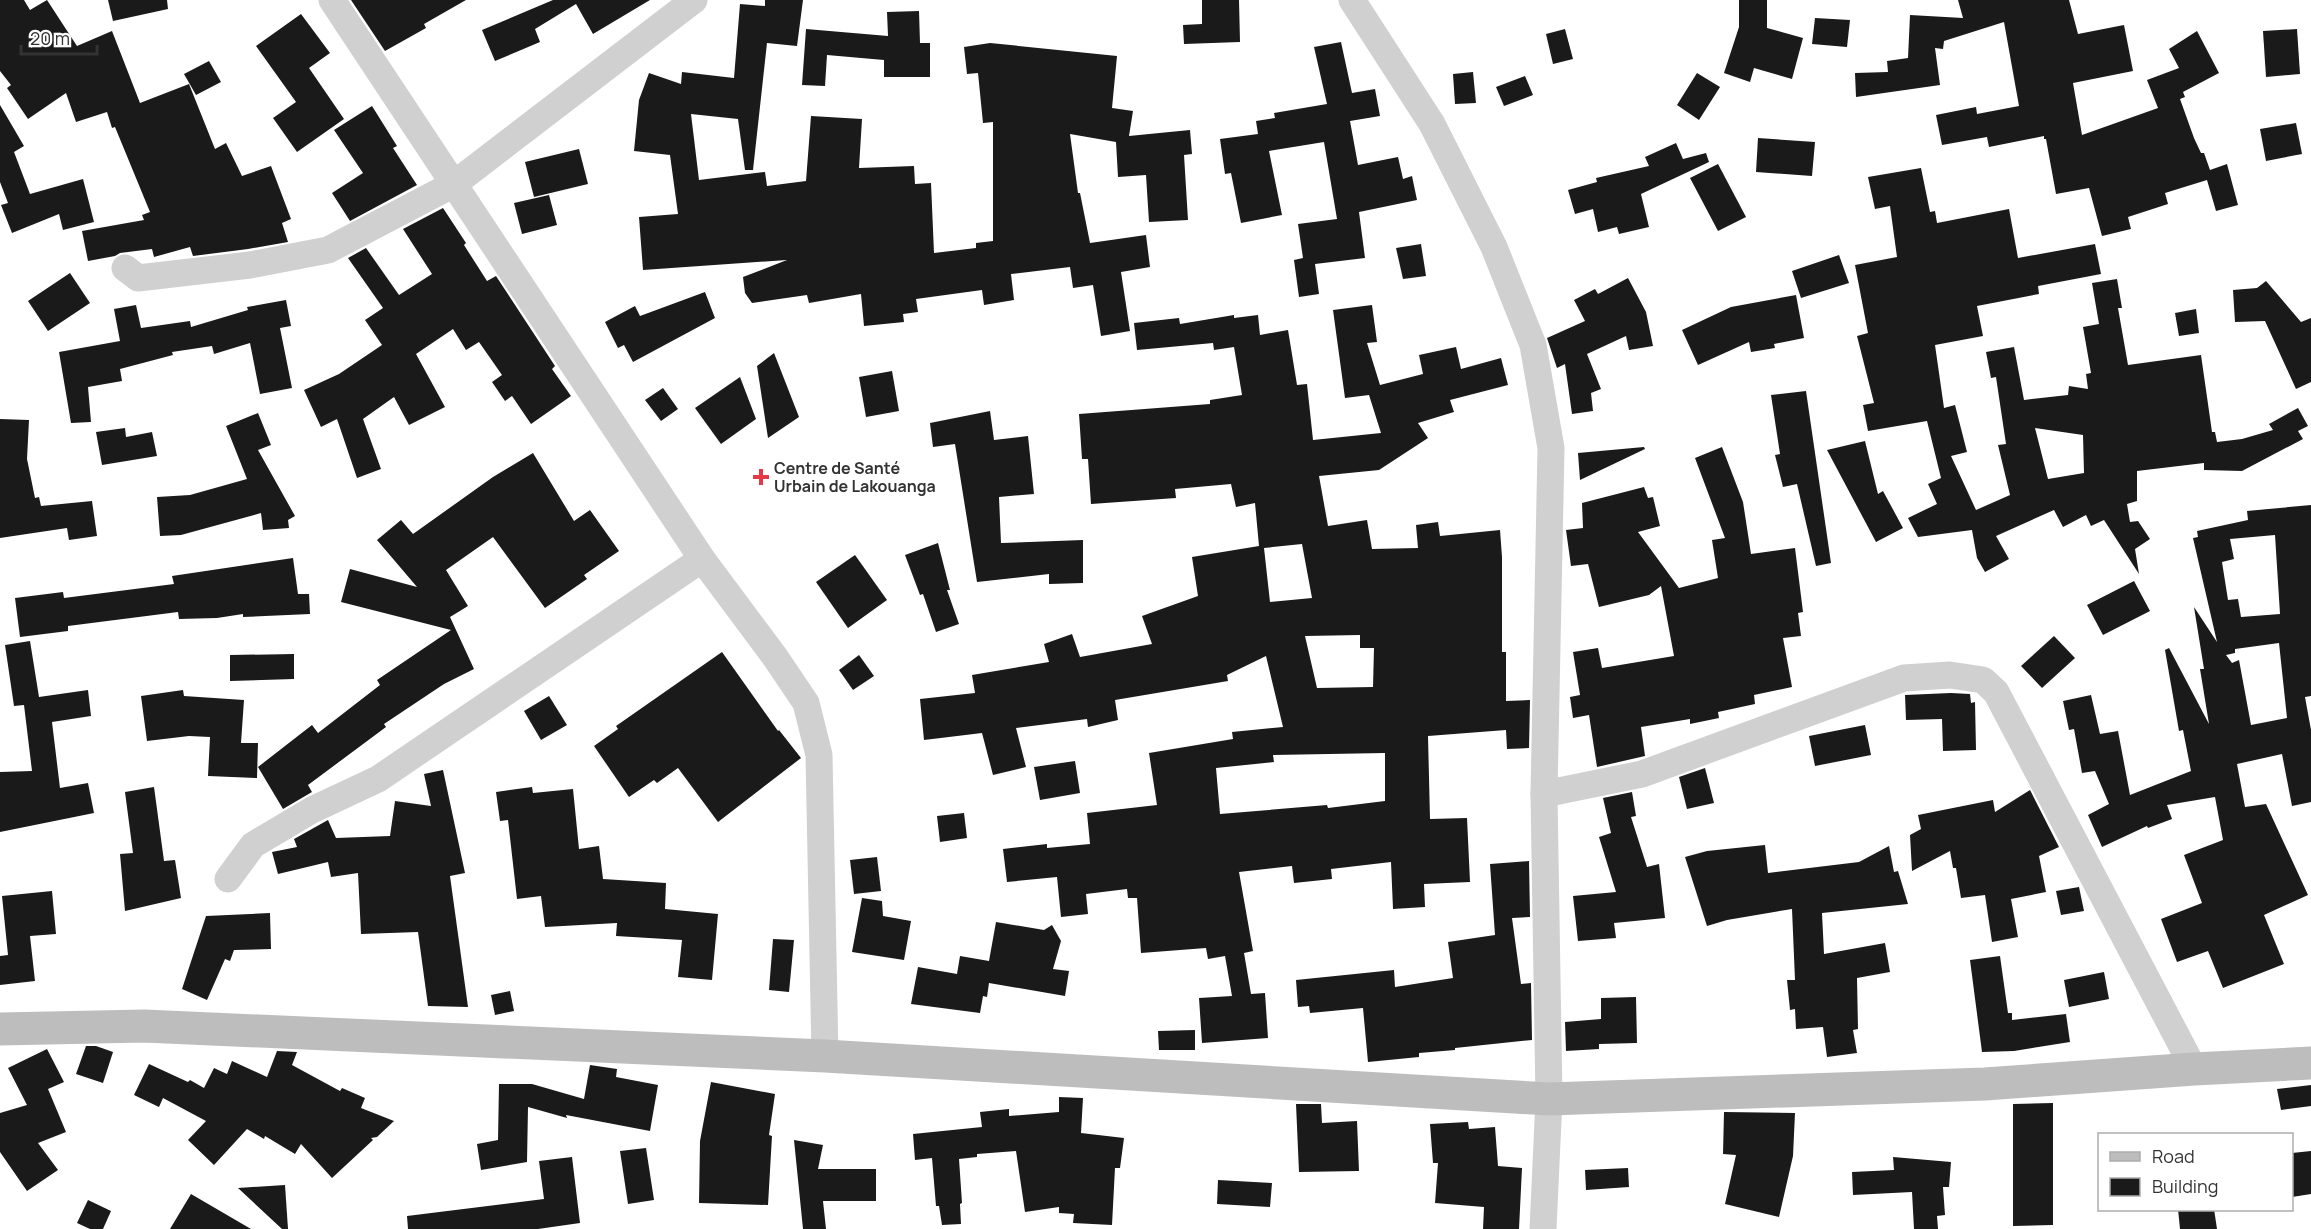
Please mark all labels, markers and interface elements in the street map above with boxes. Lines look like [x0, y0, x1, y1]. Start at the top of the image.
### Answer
scale bar [21, 18, 98, 56]
text: 20 m [30, 26, 70, 50]
place label: Centre de Santé Urbain de Lakouanga [774, 457, 936, 497]
marker: Centre de Santé Urbain de Lakouanga [752, 468, 770, 486]
legend [2098, 1133, 2293, 1211]
text: Road [2152, 1144, 2195, 1168]
text: Building [2152, 1174, 2218, 1198]

